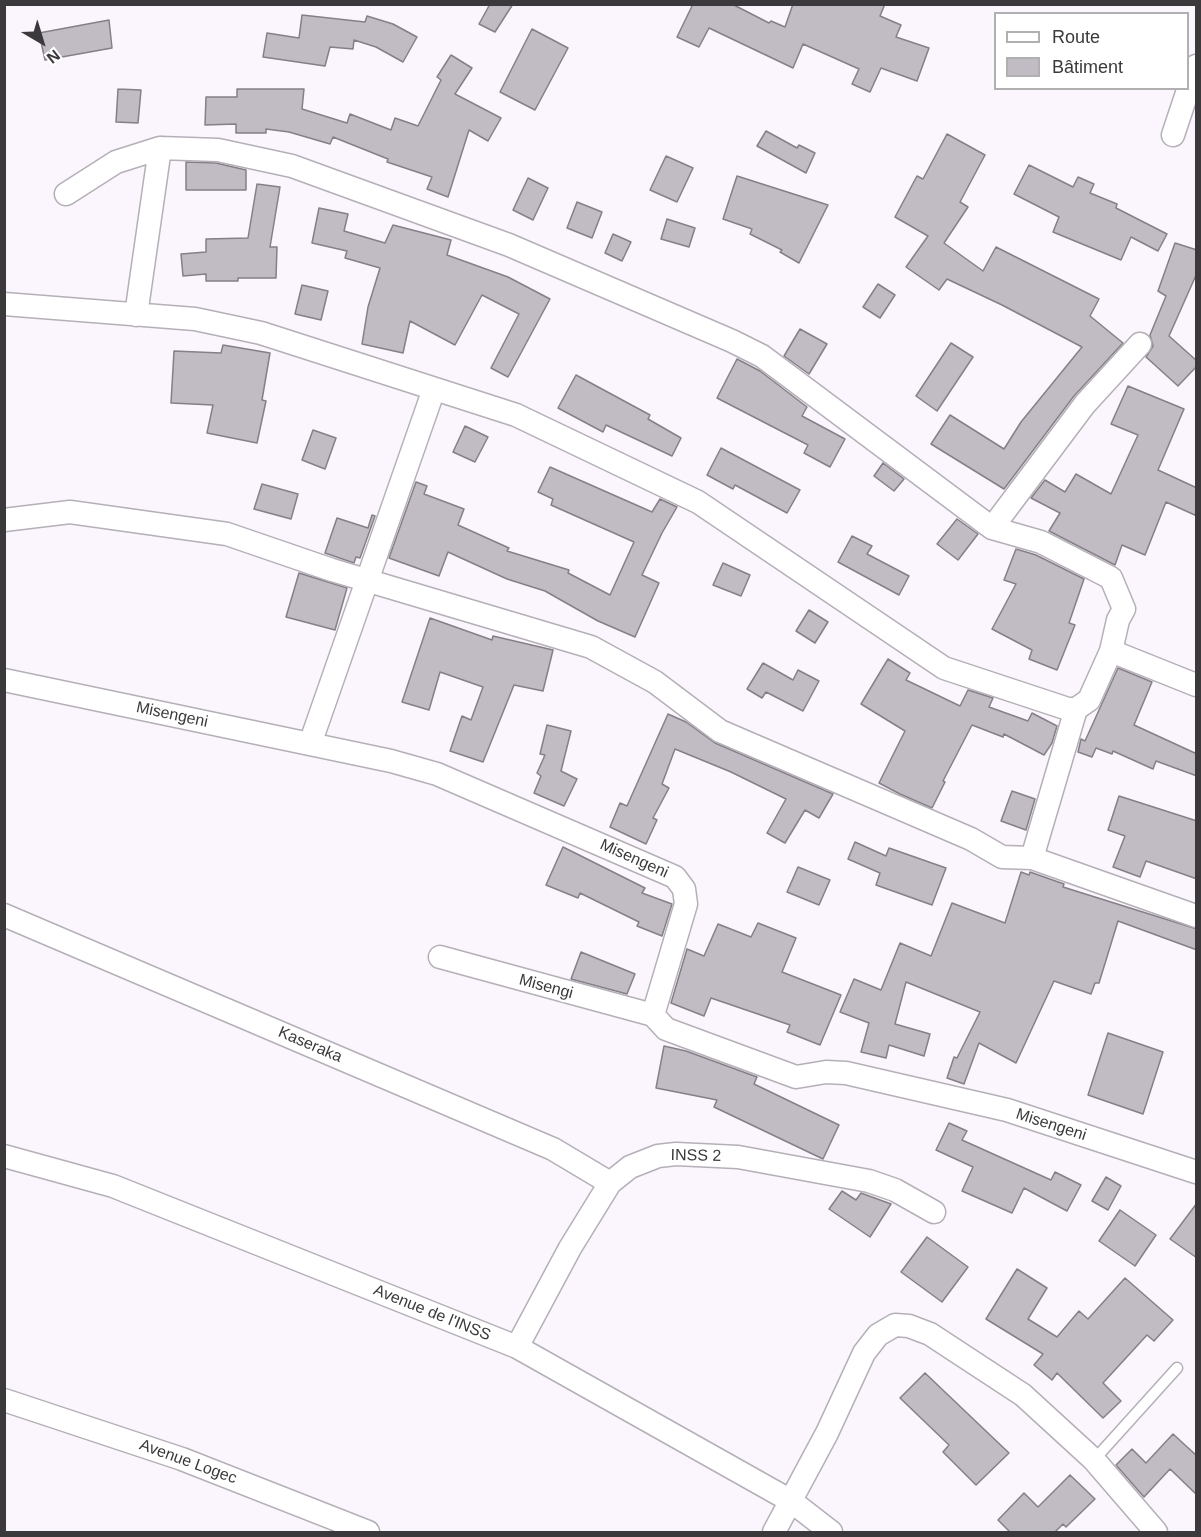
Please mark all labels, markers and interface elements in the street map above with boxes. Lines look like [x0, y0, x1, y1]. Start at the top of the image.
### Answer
north arrow [12, 12, 72, 72]
legend [994, 12, 1189, 90]
text: Route [1052, 27, 1100, 47]
text: N [44, 46, 63, 67]
text: Bâtiment [1052, 57, 1123, 77]
street label: Misengeni [134, 698, 210, 732]
street label: Misengeni [597, 835, 671, 883]
street label: Misengi [517, 971, 575, 1003]
street label: Kaseraka [275, 1023, 345, 1067]
street label: Misengeni [1013, 1105, 1089, 1145]
street label: INSS 2 [670, 1146, 722, 1166]
street label: Avenue de l'INSS [371, 1281, 493, 1345]
street label: Avenue Logec [137, 1436, 239, 1488]

